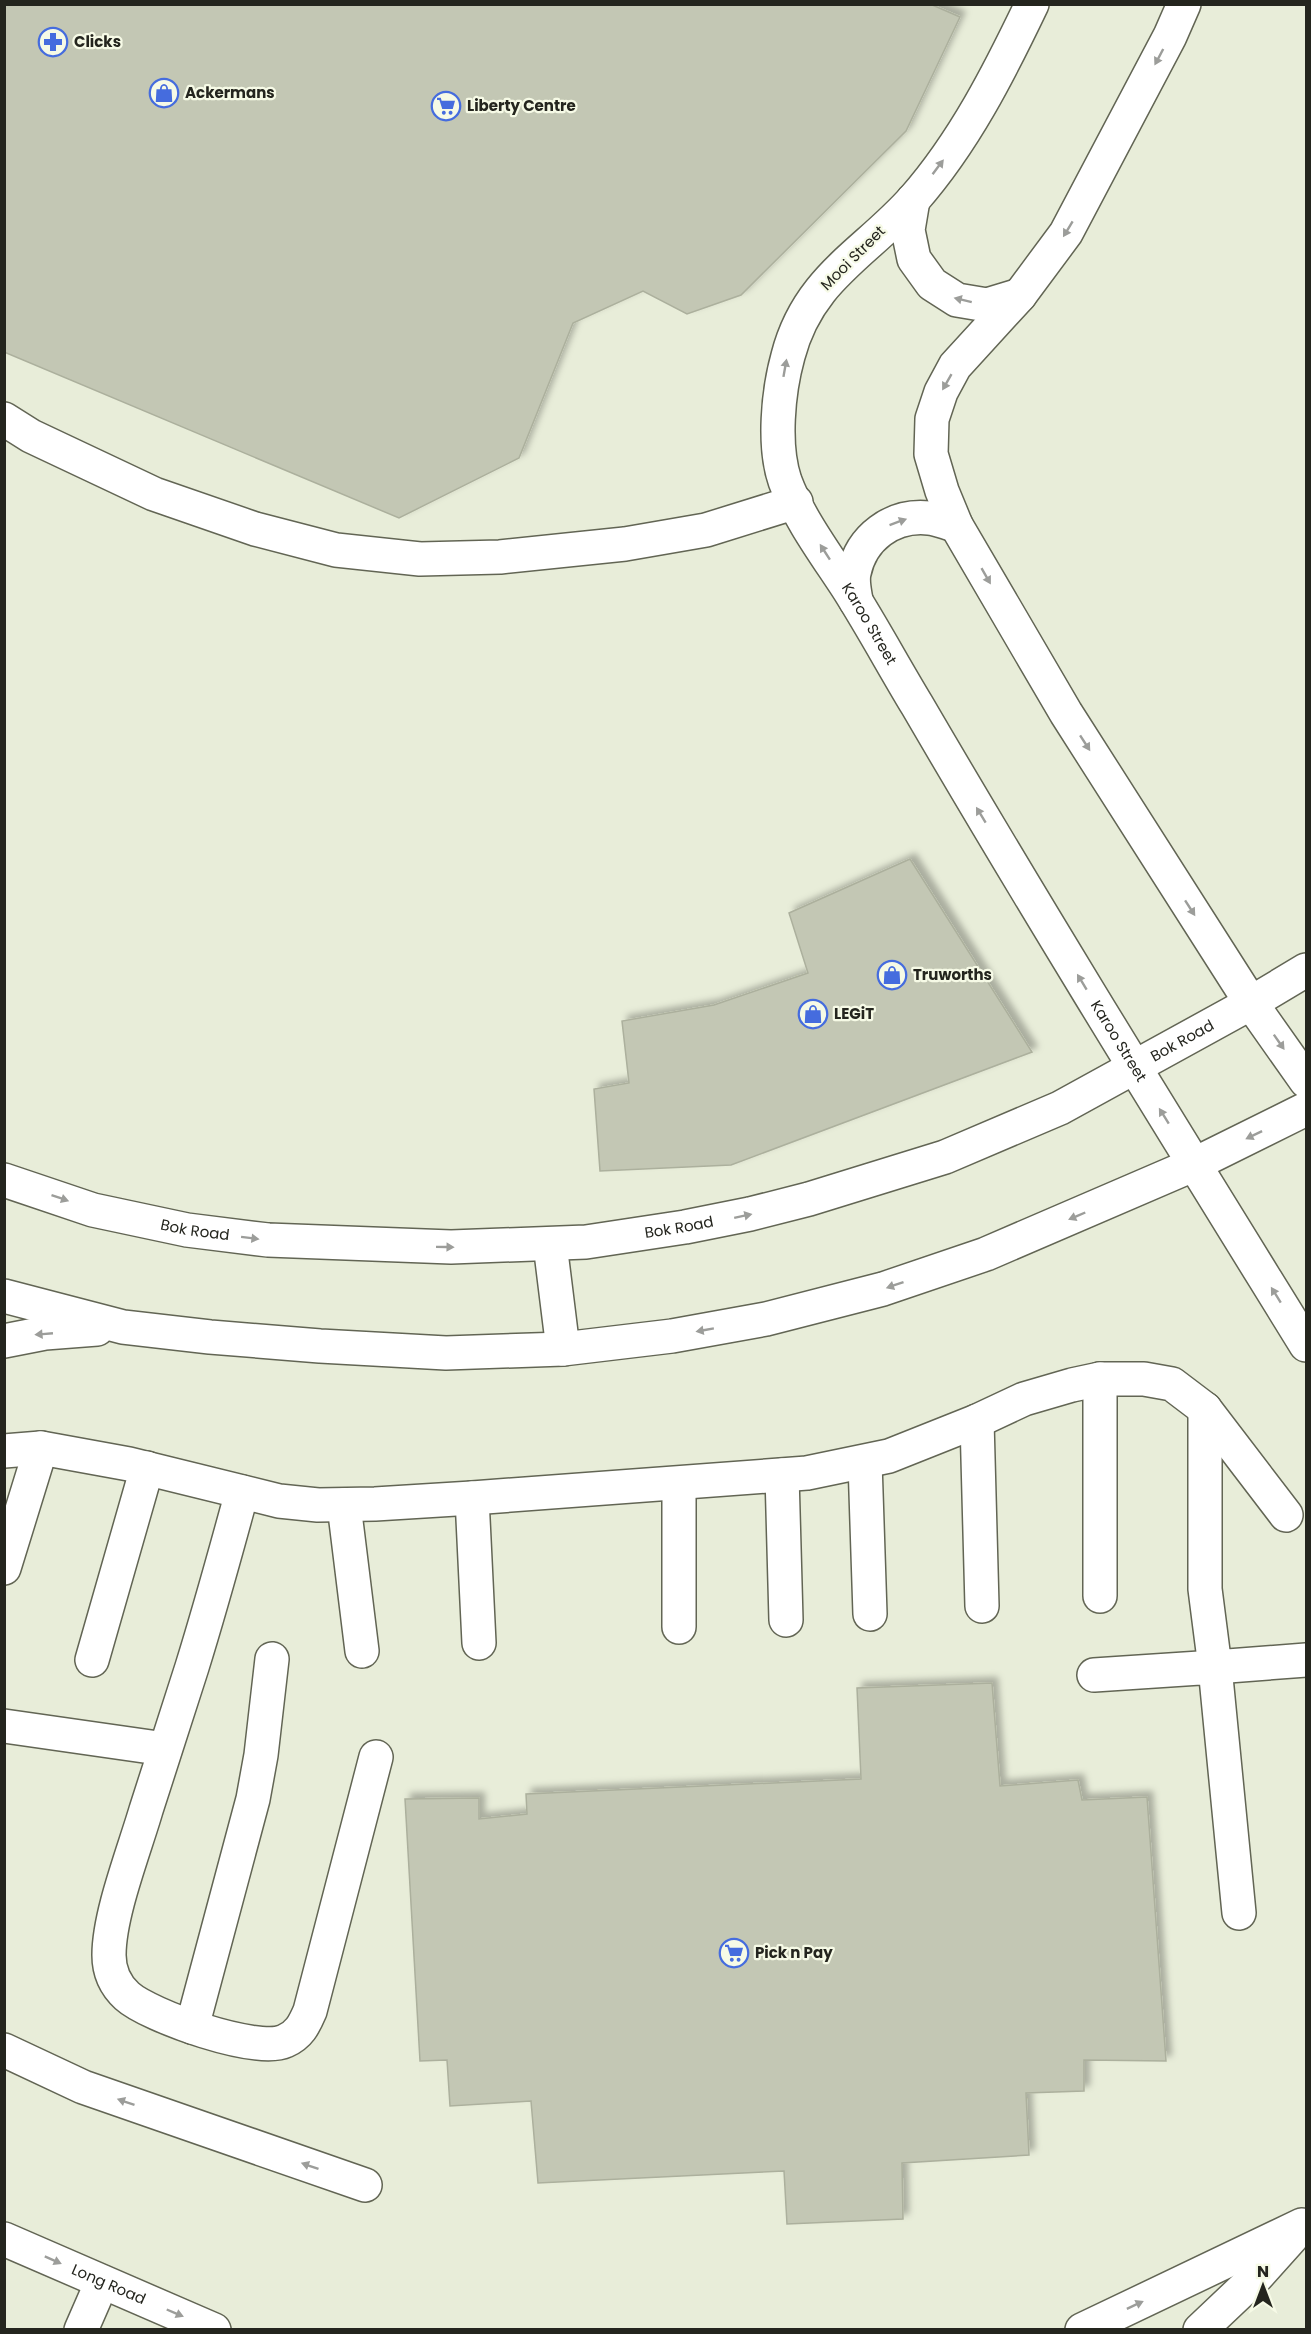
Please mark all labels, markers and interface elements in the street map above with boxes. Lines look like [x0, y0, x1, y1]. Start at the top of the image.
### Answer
pharmacy icon: Clicks [37, 26, 69, 58]
place label: Clicks [74, 31, 121, 52]
one-way arrow [1154, 49, 1164, 66]
shop icon: Ackermans [148, 77, 180, 109]
place label: Ackermans [185, 82, 275, 103]
supermarket icon: Liberty Centre [430, 90, 462, 122]
place label: Liberty Centre [467, 95, 576, 116]
one-way arrow [932, 159, 945, 175]
street label: Mooi Street [816, 221, 890, 295]
one-way arrow [1062, 221, 1073, 237]
one-way arrow [954, 294, 972, 304]
one-way arrow [781, 359, 790, 378]
one-way arrow [941, 374, 952, 390]
one-way arrow [890, 517, 908, 527]
one-way arrow [819, 544, 830, 560]
one-way arrow [980, 568, 991, 584]
street label: Karoo Street [837, 579, 902, 669]
one-way arrow [1080, 735, 1091, 752]
one-way arrow [976, 807, 987, 823]
one-way arrow [1185, 900, 1196, 916]
shop icon: Truworths [876, 959, 908, 991]
place label: Truworths [913, 964, 992, 985]
one-way arrow [1077, 973, 1087, 990]
street label: Karoo Street [1086, 996, 1152, 1086]
shop icon: LEGiT [797, 998, 829, 1030]
place label: LEGiT [834, 1003, 874, 1024]
street label: Bok Road [1146, 1014, 1218, 1066]
one-way arrow [1273, 1034, 1285, 1050]
one-way arrow [1159, 1108, 1170, 1124]
one-way arrow [1245, 1130, 1262, 1140]
one-way arrow [51, 1194, 69, 1204]
one-way arrow [733, 1210, 752, 1220]
street label: Bok Road [643, 1211, 715, 1243]
one-way arrow [1068, 1211, 1085, 1220]
street label: Bok Road [159, 1214, 231, 1245]
one-way arrow [241, 1233, 260, 1243]
one-way arrow [436, 1242, 455, 1251]
one-way arrow [885, 1281, 903, 1290]
one-way arrow [1270, 1287, 1281, 1303]
one-way arrow [695, 1326, 714, 1335]
one-way arrow [34, 1329, 53, 1339]
supermarket icon: Pick n Pay [718, 1937, 750, 1969]
place label: Pick n Pay [755, 1942, 833, 1963]
one-way arrow [117, 2096, 135, 2106]
one-way arrow [301, 2160, 319, 2170]
one-way arrow [45, 2255, 63, 2265]
north arrow [1233, 2256, 1293, 2316]
street label: Long Road [68, 2259, 149, 2309]
text: N [1257, 2260, 1269, 2283]
one-way arrow [1127, 2301, 1144, 2310]
one-way arrow [167, 2308, 185, 2318]

